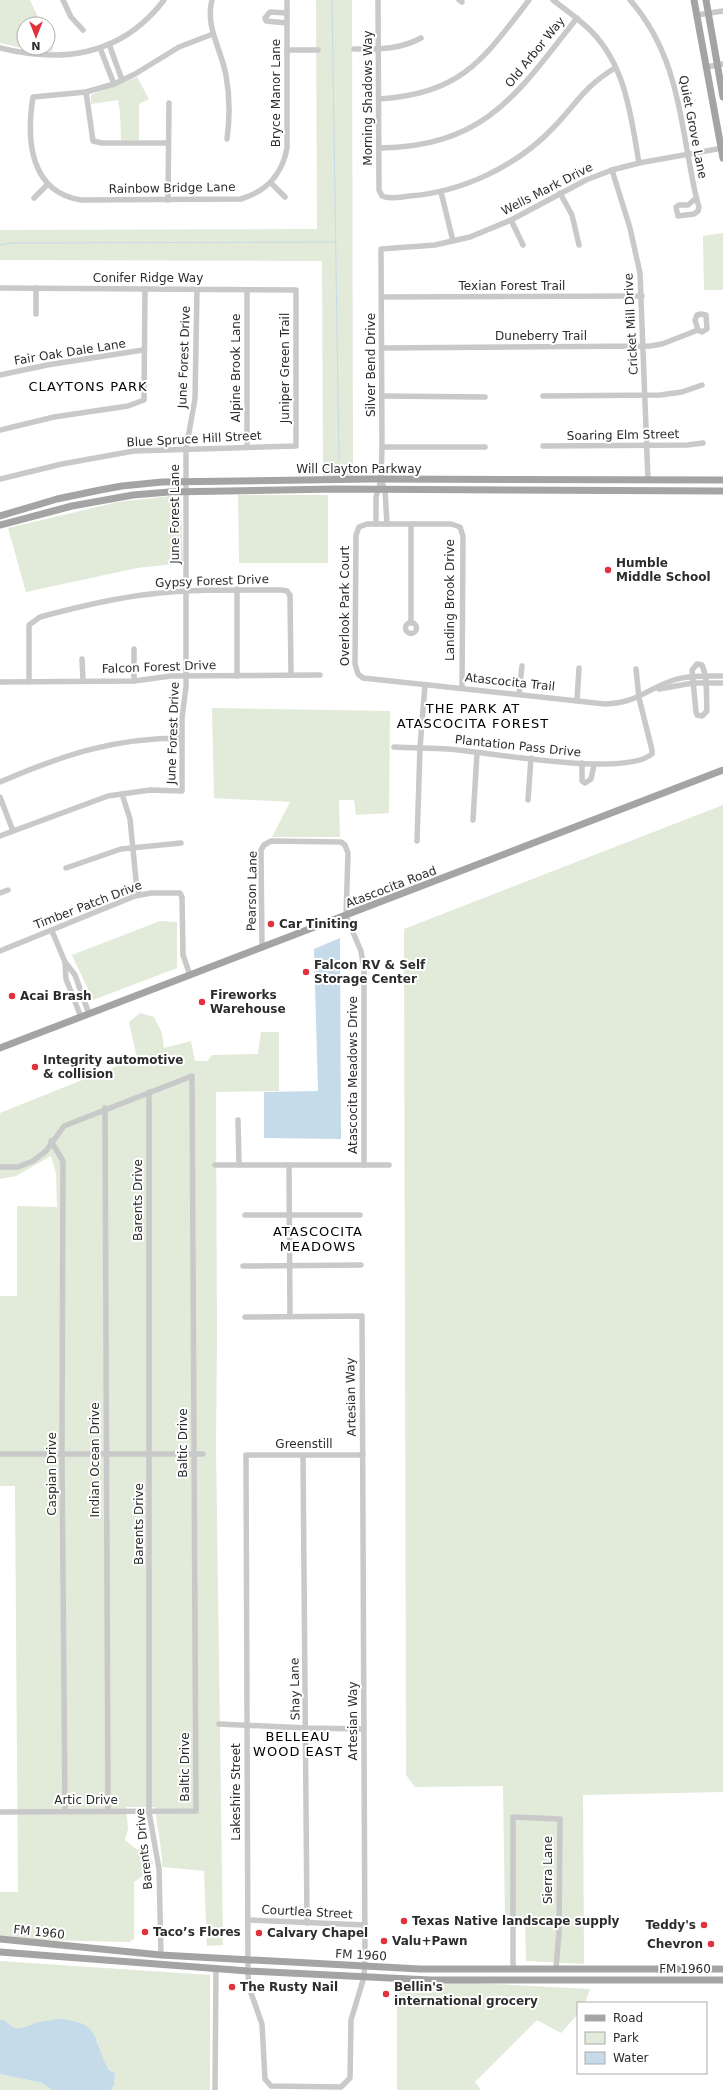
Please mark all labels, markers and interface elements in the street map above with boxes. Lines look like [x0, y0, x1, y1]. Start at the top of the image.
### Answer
street label: Old Arbor Way [502, 14, 568, 90]
north arrow [16, 16, 56, 56]
street label: Morning Shadows Way [361, 30, 375, 166]
text: N [31, 39, 41, 52]
street label: Bryce Manor Lane [269, 39, 283, 147]
street label: Quiet Grove Lane [676, 74, 710, 180]
street label: Wells Mark Drive [499, 160, 595, 218]
street label: Rainbow Bridge Lane [108, 180, 236, 196]
street label: Conifer Ridge Way [93, 271, 203, 285]
street label: Cricket Mill Drive [621, 273, 641, 375]
street label: Texian Forest Trail [458, 279, 565, 293]
street label: June Forest Drive [175, 305, 193, 410]
street label: Juniper Green Trail [278, 313, 292, 424]
street label: Silver Bend Drive [364, 313, 378, 417]
street label: Alpine Brook Lane [229, 314, 243, 422]
street label: Duneberry Trail [495, 329, 587, 343]
street label: Fair Oak Dale Lane [13, 336, 127, 368]
district label: CLAYTONS PARK [28, 379, 148, 394]
street label: Soaring Elm Street [567, 427, 680, 443]
street label: Blue Spruce Hill Street [126, 428, 262, 450]
street label: Will Clayton Parkway [296, 462, 422, 476]
street label: June Forest Lane [168, 464, 182, 565]
street label: Landing Brook Drive [443, 539, 457, 661]
street label: Overlook Park Court [338, 546, 352, 666]
place label: Humble Middle School [616, 556, 711, 584]
marker: Humble Middle School [603, 565, 613, 575]
street label: Gypsy Forest Drive [155, 572, 269, 590]
street label: Falcon Forest Drive [102, 658, 216, 676]
street label: Atascocita Trail [464, 670, 556, 694]
street label: June Forest Drive [164, 681, 182, 786]
district label: THE PARK AT ATASCOCITA FOREST [397, 701, 549, 731]
street label: Plantation Pass Drive [454, 732, 582, 760]
street label: Pearson Lane [244, 851, 260, 931]
street label: Atascocita Road [344, 863, 438, 911]
street label: Timber Patch Drive [31, 878, 144, 932]
place label: Car Tiniting [279, 917, 358, 931]
marker: Car Tiniting [266, 919, 276, 929]
place label: Falcon RV & Self Storage Center [314, 958, 426, 986]
marker: Falcon RV & Self Storage Center [301, 967, 311, 977]
place label: Fireworks Warehouse [210, 988, 286, 1016]
place label: Acai Brash [20, 989, 92, 1003]
marker: Acai Brash [7, 991, 17, 1001]
street label: Atascocita Meadows Drive [346, 996, 360, 1154]
marker: Fireworks Warehouse [197, 997, 207, 1007]
place label: Integrity automotive & collision [43, 1053, 183, 1081]
marker: Integrity automotive & collision [30, 1062, 40, 1072]
street label: Barents Drive [131, 1159, 145, 1241]
district label: ATASCOCITA MEADOWS [273, 1224, 363, 1254]
street label: Artesian Way [343, 1357, 359, 1437]
street label: Indian Ocean Drive [88, 1402, 102, 1518]
street label: Baltic Drive [176, 1408, 190, 1478]
street label: Caspian Drive [45, 1432, 59, 1516]
street label: Greenstill [275, 1437, 333, 1451]
street label: Barents Drive [132, 1483, 146, 1565]
street label: Shay Lane [287, 1658, 303, 1720]
street label: Artesian Way [346, 1681, 360, 1761]
district label: BELLEAU WOOD EAST [253, 1729, 343, 1759]
street label: Baltic Drive [178, 1732, 192, 1802]
street label: Lakeshire Street [229, 1743, 243, 1841]
street label: Artic Drive [54, 1793, 118, 1807]
street label: Barents Drive [133, 1807, 155, 1891]
street label: Sierra Lane [541, 1836, 555, 1904]
street label: Courtlea Street [261, 1903, 353, 1921]
place label: Texas Native landscape supply [412, 1914, 620, 1928]
marker: Texas Native landscape supply [399, 1916, 409, 1926]
place label: Teddy's [645, 1918, 696, 1932]
marker: Teddy's [699, 1920, 709, 1930]
street label: FM 1960 [13, 1922, 65, 1942]
place label: Taco’s Flores [153, 1925, 241, 1939]
place label: Calvary Chapel [267, 1926, 368, 1940]
marker: Taco’s Flores [140, 1927, 150, 1937]
marker: Calvary Chapel [254, 1928, 264, 1938]
place label: Valu+Pawn [392, 1934, 468, 1948]
marker: Valu+Pawn [379, 1936, 389, 1946]
place label: Chevron [647, 1937, 703, 1951]
marker: Chevron [706, 1939, 716, 1949]
street label: FM 1960 [335, 1947, 387, 1963]
street label: FM 1960 [659, 1962, 711, 1976]
place label: The Rusty Nail [240, 1980, 338, 1994]
place label: Bellin's international grocery [394, 1980, 538, 2008]
marker: The Rusty Nail [227, 1982, 237, 1992]
marker: Bellin's international grocery [381, 1989, 391, 1999]
legend [577, 2002, 707, 2074]
text: Road [613, 2011, 643, 2025]
text: Park [613, 2031, 639, 2045]
text: Water [613, 2051, 649, 2065]

